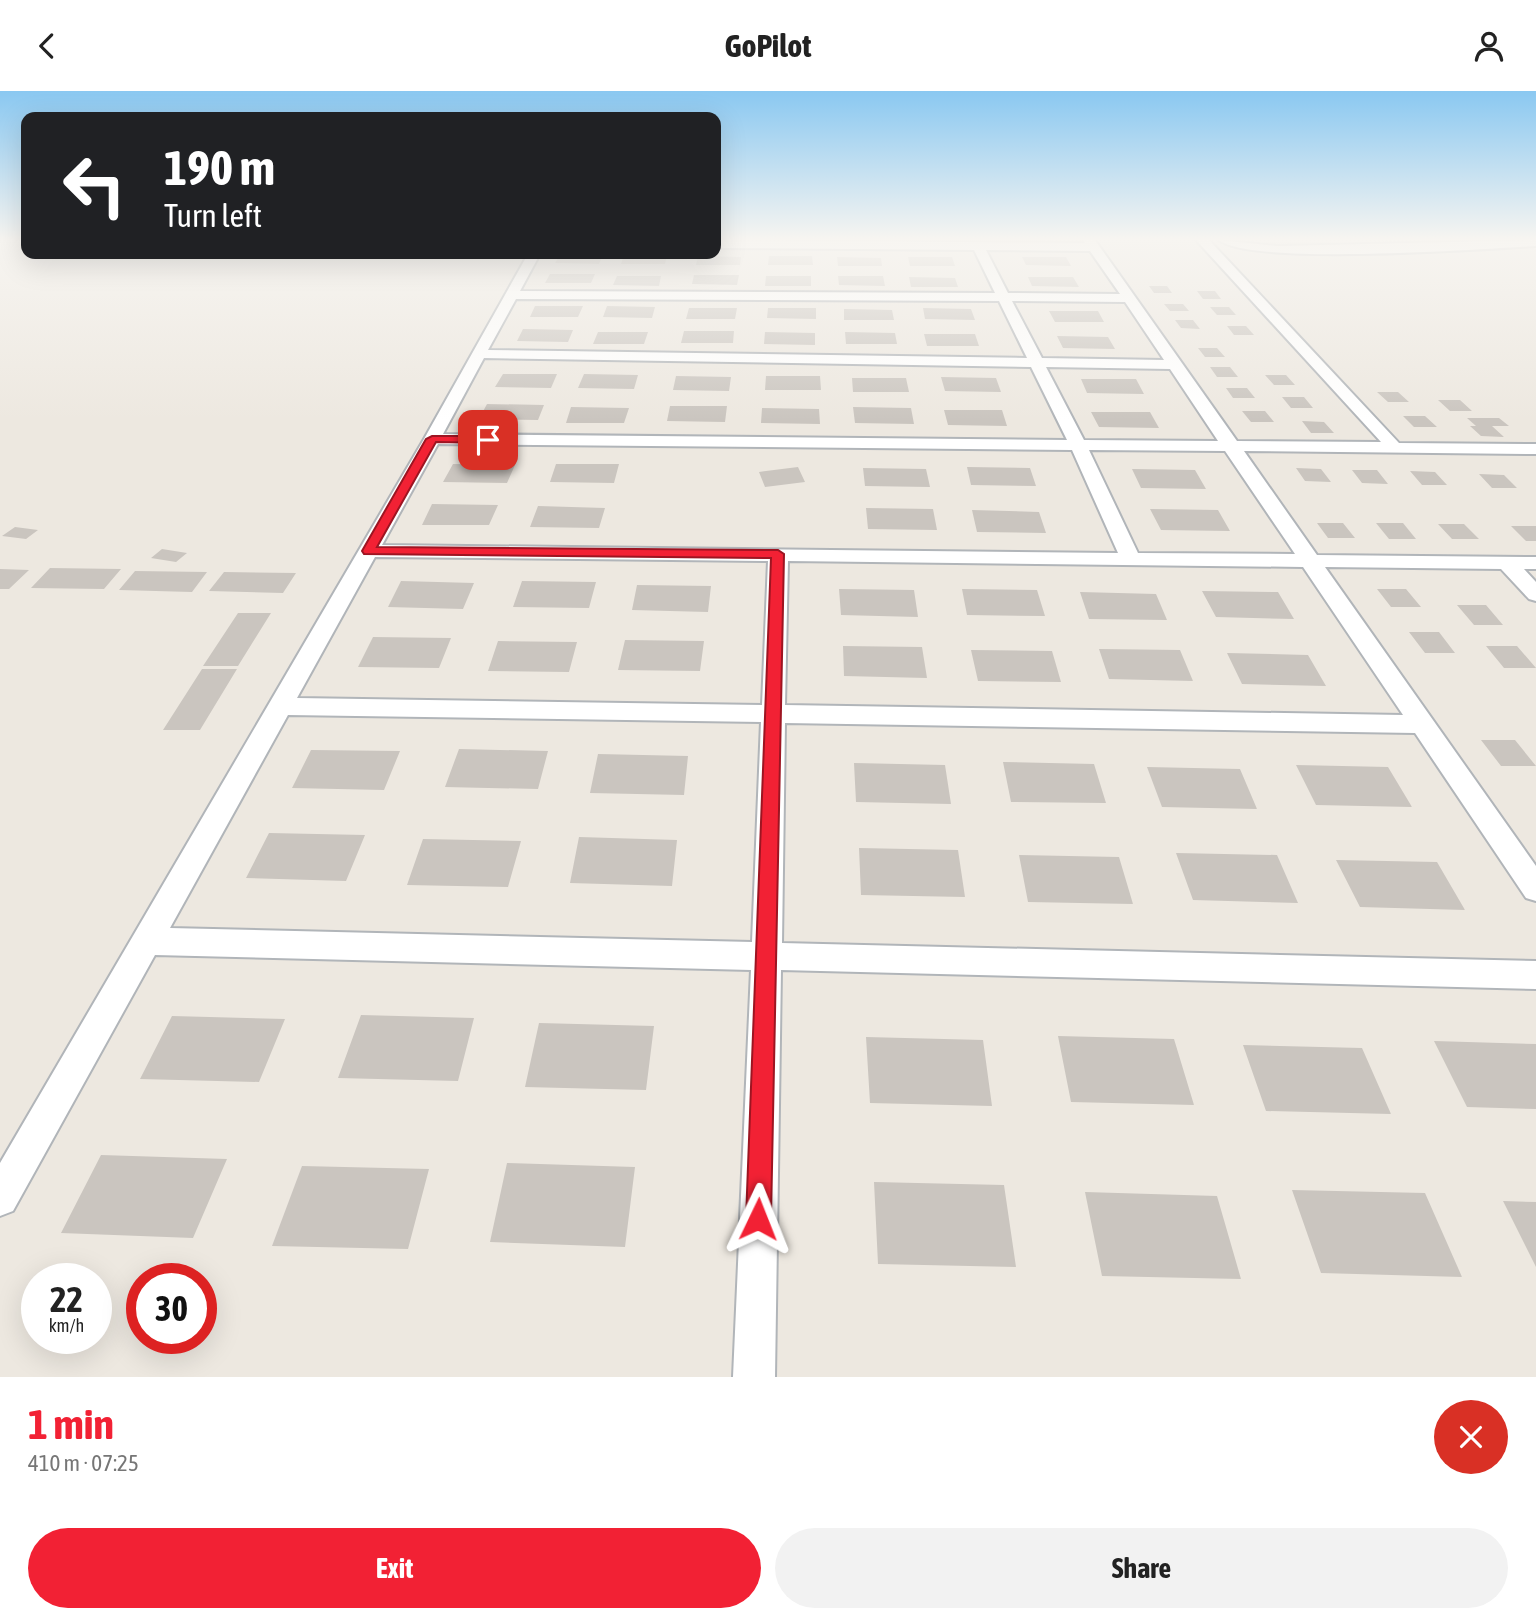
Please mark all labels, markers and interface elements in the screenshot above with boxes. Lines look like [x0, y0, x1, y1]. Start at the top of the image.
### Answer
icon: back [28, 27, 66, 65]
text: GoPilot [724, 27, 812, 64]
icon: person [1470, 27, 1508, 65]
text: 190 m [164, 139, 275, 195]
icon: left [49, 140, 140, 231]
text: Turn left [164, 197, 262, 234]
pin [458, 410, 518, 470]
icon: arrive [469, 421, 507, 459]
position arrow [721, 1182, 795, 1256]
speed limit sign: 30 [126, 1263, 217, 1354]
text: 22 [50, 1279, 83, 1319]
text: km/h [49, 1315, 84, 1336]
text: 1 min [28, 1400, 114, 1448]
button: close [1434, 1400, 1508, 1474]
text: 410 m · 07:25 [28, 1450, 139, 1476]
button: Exit [28, 1528, 761, 1608]
button: Share [775, 1528, 1508, 1608]

